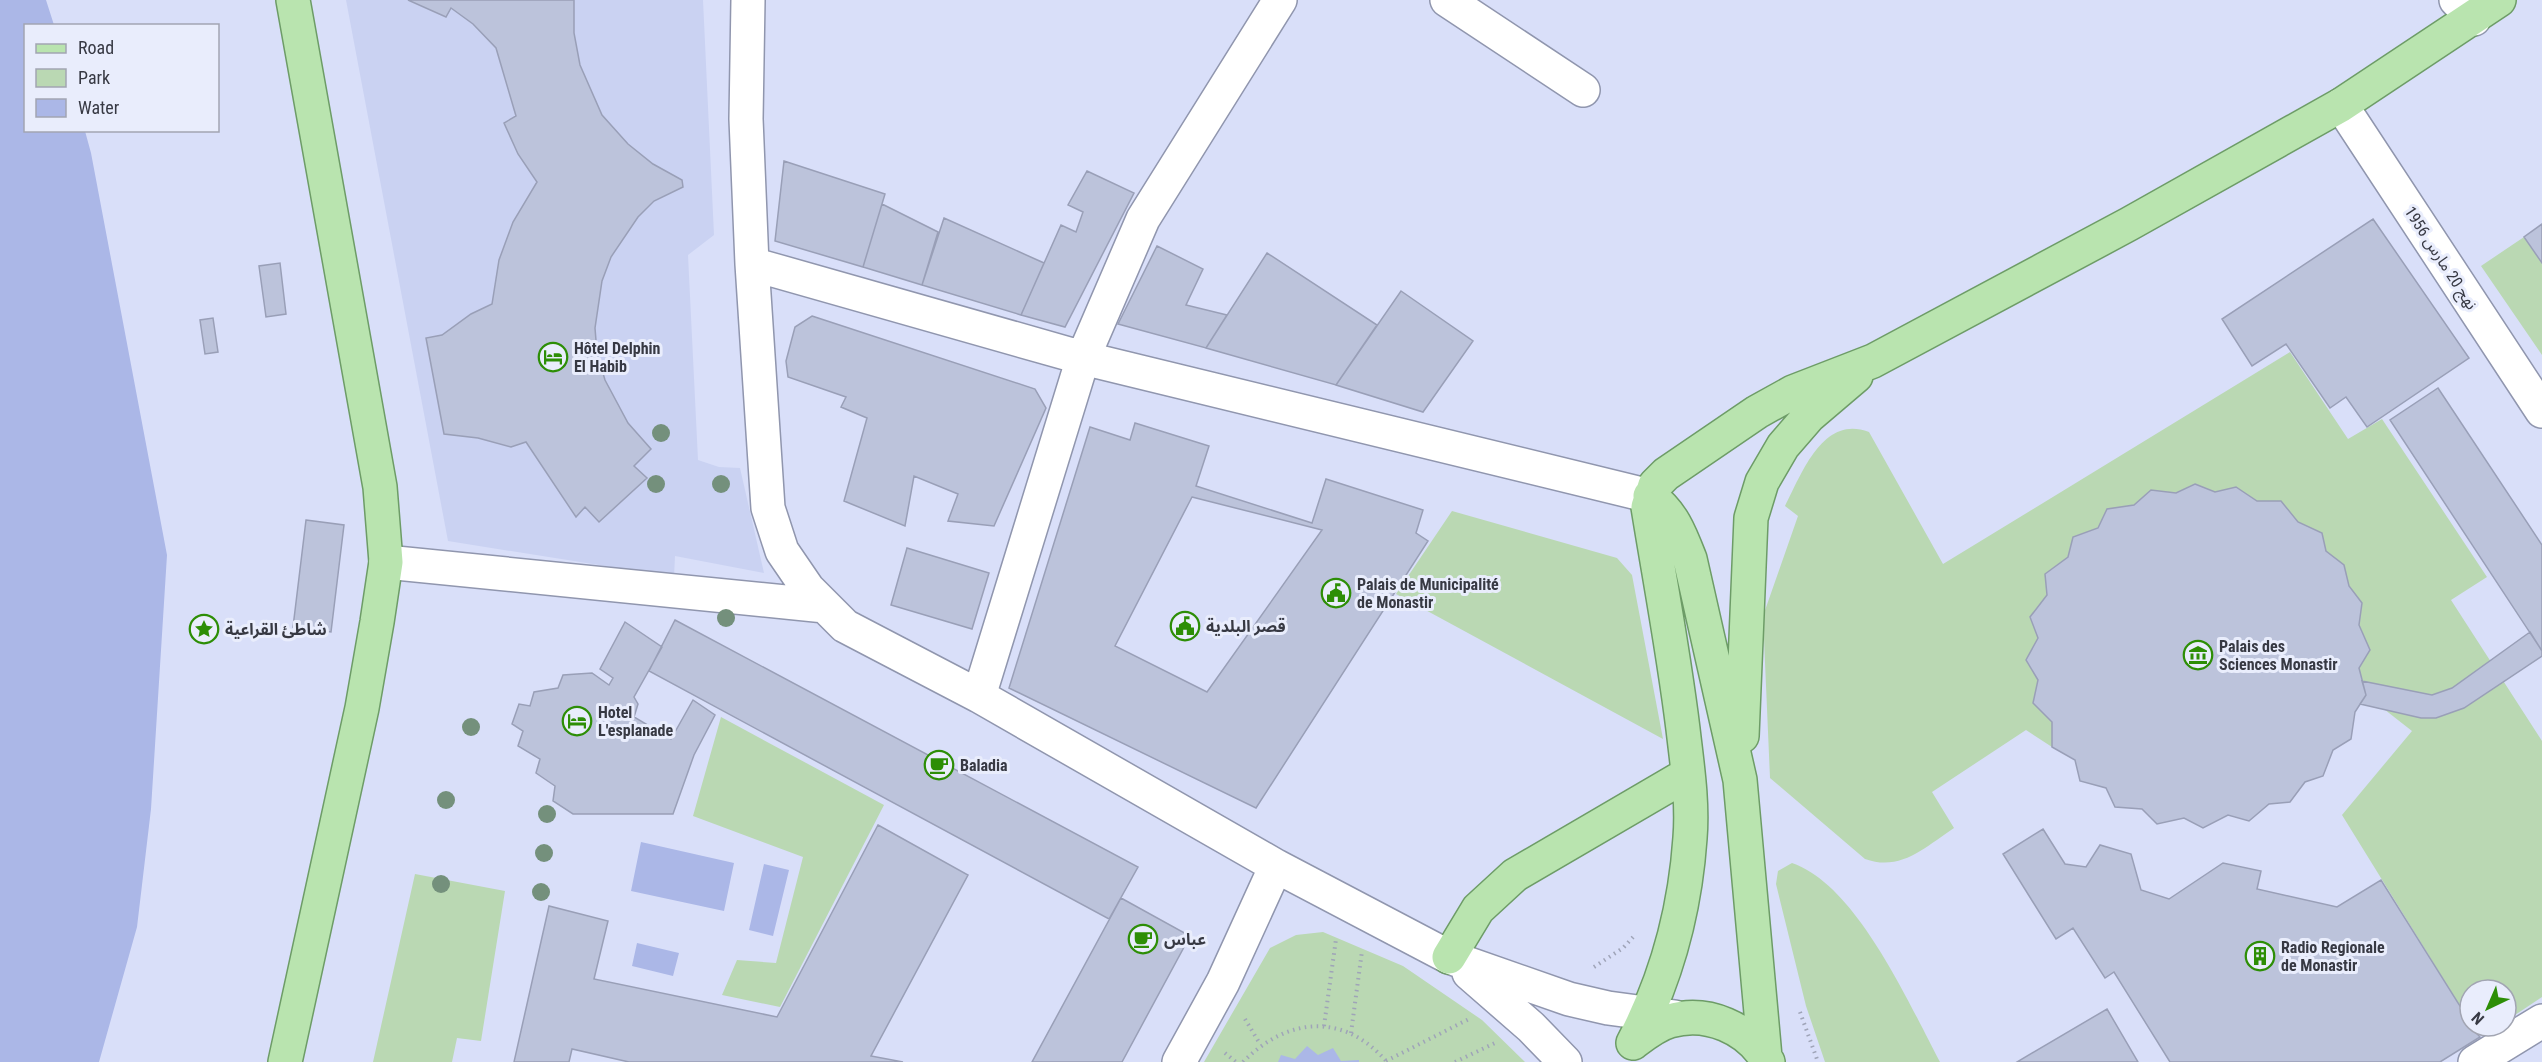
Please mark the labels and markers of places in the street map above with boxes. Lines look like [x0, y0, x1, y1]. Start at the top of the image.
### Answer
place label: Hôtel Delphin El Habib [574, 339, 661, 376]
hotel icon: Hôtel Delphin El Habib [537, 341, 569, 373]
place label: Palais de Municipalité de Monastir [1357, 575, 1499, 612]
public building icon: Palais de Municipalité de Monastir [1320, 577, 1352, 609]
public building icon: قصر البلدية [1169, 610, 1201, 642]
place icon: شاطئ القراعية [188, 613, 220, 645]
place label: قصر البلدية [1206, 617, 1286, 636]
place label: شاطئ القراعية [225, 620, 327, 639]
place label: Palais des Sciences Monastir [2219, 637, 2338, 674]
museum icon: Palais des Sciences Monastir [2182, 639, 2214, 671]
place label: Hotel L'esplanade [598, 703, 674, 740]
hotel icon: Hotel L'esplanade [561, 705, 593, 737]
cafe icon: Baladia [923, 749, 955, 781]
place label: Baladia [960, 756, 1008, 775]
cafe icon: عباس [1127, 923, 1159, 955]
place label: عباس [1164, 930, 1206, 949]
place label: Radio Regionale de Monastir [2281, 938, 2385, 975]
building icon: Radio Regionale de Monastir [2244, 940, 2276, 972]

